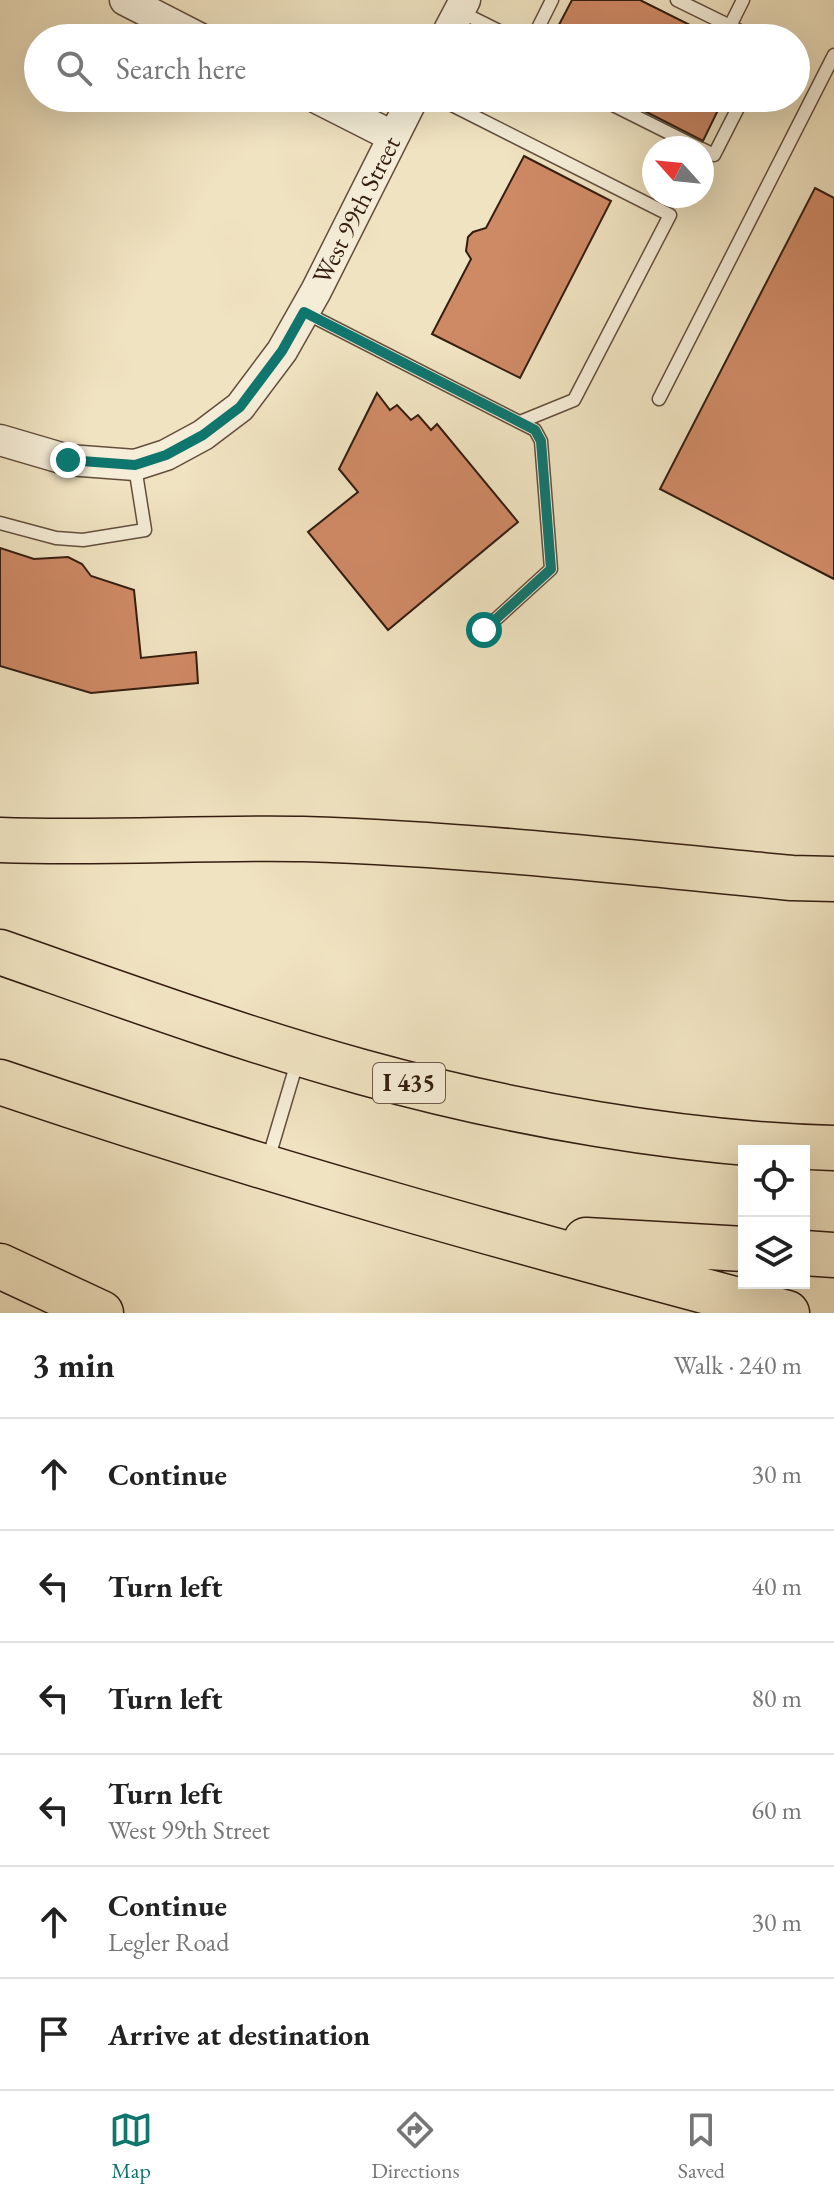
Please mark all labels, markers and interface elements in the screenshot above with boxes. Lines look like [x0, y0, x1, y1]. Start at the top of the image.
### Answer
search box [24, 24, 810, 112]
icon: search [52, 46, 96, 90]
text: Search here [116, 49, 246, 88]
street label: West 99th Street [304, 130, 408, 290]
north arrow [642, 136, 714, 208]
route end [50, 442, 86, 478]
route start [466, 612, 502, 648]
road number: I 435 [373, 1063, 445, 1103]
map controls [738, 1145, 810, 1289]
button: locate [738, 1145, 810, 1217]
button: layers [738, 1217, 810, 1289]
text: 3 min [32, 1343, 115, 1387]
text: Walk · 240 m [674, 1348, 802, 1382]
icon: ahead [32, 1452, 76, 1496]
text: Continue [108, 1455, 227, 1494]
text: 30 m [752, 1457, 802, 1491]
icon: left [32, 1564, 76, 1608]
text: Turn left [108, 1567, 222, 1606]
text: 40 m [752, 1569, 802, 1603]
icon: left [32, 1676, 76, 1720]
text: Turn left [108, 1679, 222, 1718]
text: 80 m [752, 1681, 802, 1715]
text: Turn left [108, 1774, 222, 1813]
icon: left [32, 1788, 76, 1832]
text: 60 m [752, 1793, 802, 1827]
text: West 99th Street [108, 1813, 270, 1847]
text: Continue [108, 1886, 227, 1925]
icon: ahead [32, 1900, 76, 1944]
text: 30 m [752, 1905, 802, 1939]
text: Legler Road [108, 1925, 229, 1959]
icon: arrive [32, 2012, 76, 2056]
text: Arrive at destination [108, 2015, 370, 2054]
tab: Map [109, 2108, 153, 2185]
tab: Directions [371, 2108, 460, 2185]
tab: Saved [678, 2108, 725, 2185]

